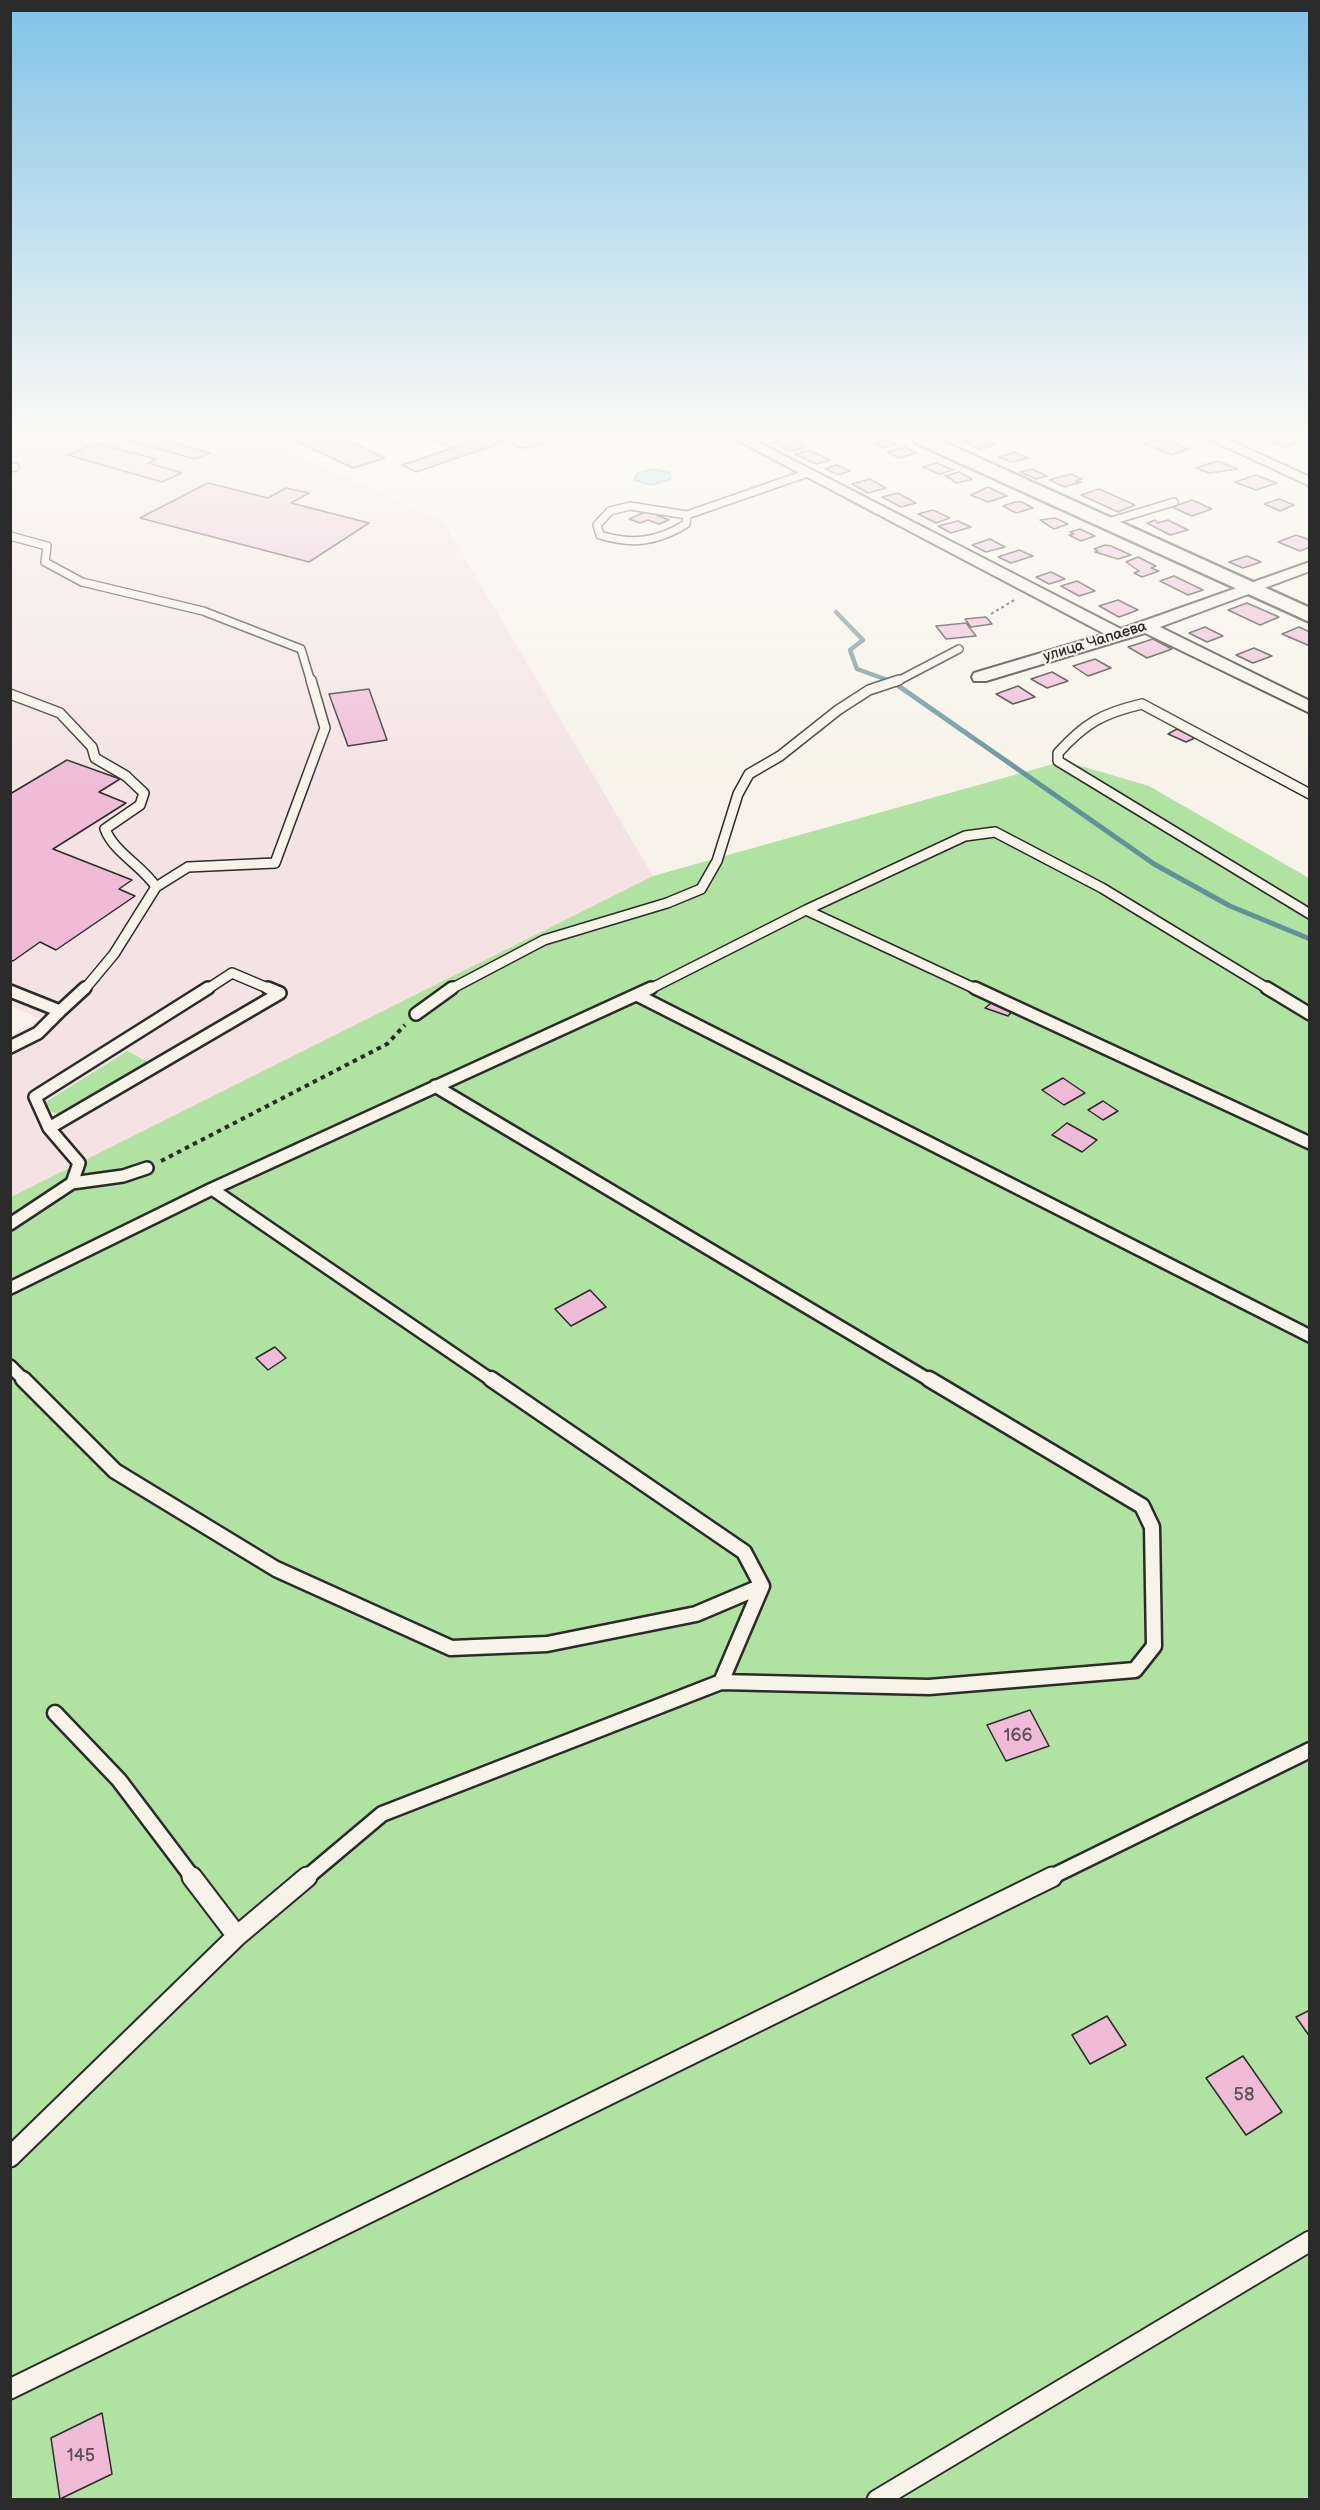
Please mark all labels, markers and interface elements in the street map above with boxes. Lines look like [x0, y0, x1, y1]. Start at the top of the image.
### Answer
street label: улица Чапаева [1041, 618, 1149, 666]
house number: 166 [1004, 1725, 1032, 1747]
house number: 58 [1234, 2084, 1254, 2106]
house number: 145 [67, 2445, 95, 2467]

